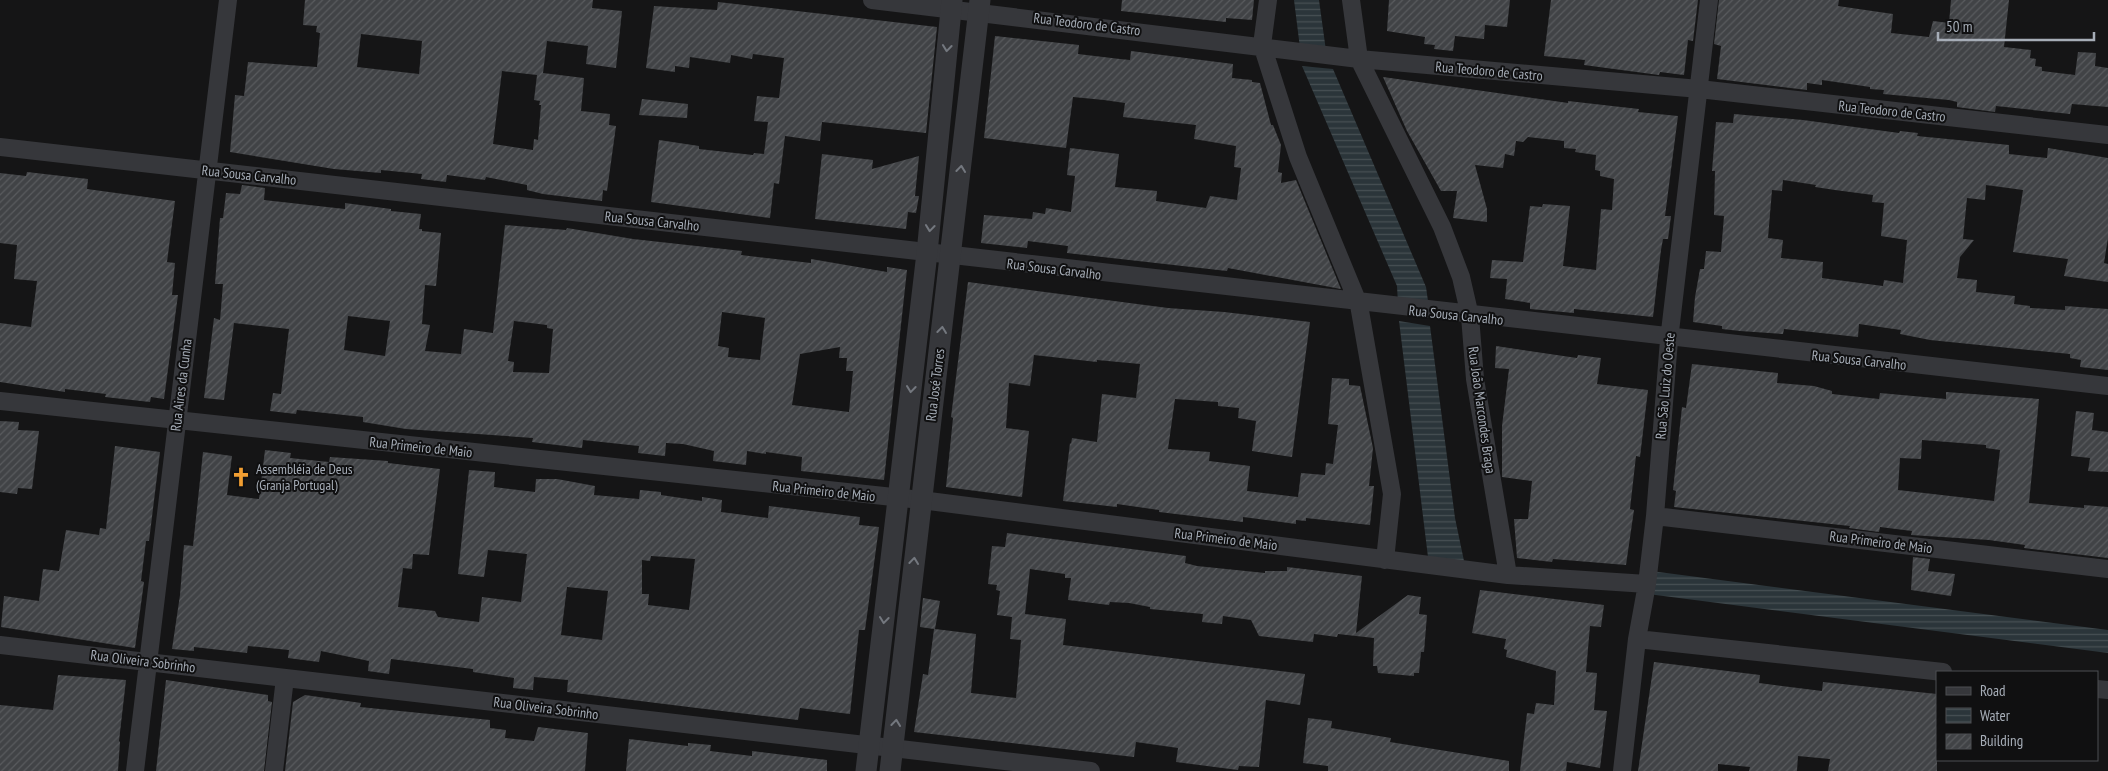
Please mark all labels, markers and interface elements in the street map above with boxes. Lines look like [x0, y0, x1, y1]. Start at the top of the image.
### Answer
street label: Rua Teodoro de Castro [1032, 9, 1142, 39]
scale bar [1938, 10, 2094, 42]
text: 50 m [1946, 17, 1972, 36]
one-way arrow [942, 45, 953, 53]
street label: Rua Teodoro de Castro [1435, 57, 1543, 85]
street label: Rua Teodoro de Castro [1838, 96, 1946, 126]
street label: Rua Sousa Carvalho [201, 161, 297, 189]
one-way arrow [955, 165, 966, 173]
street label: Rua Sousa Carvalho [604, 207, 700, 235]
one-way arrow [924, 224, 935, 232]
street label: Rua Sousa Carvalho [1006, 254, 1102, 284]
street label: Rua Sousa Carvalho [1408, 301, 1504, 329]
one-way arrow [936, 326, 947, 334]
street label: Rua São Luiz do Oeste [1651, 332, 1679, 440]
street label: Rua Aires da Cunha [166, 338, 196, 432]
street label: Rua João Marcondes Braga [1464, 345, 1500, 475]
street label: Rua Sousa Carvalho [1811, 346, 1907, 374]
street label: Rua José Torres [922, 347, 948, 422]
one-way arrow [906, 385, 917, 393]
street label: Rua Primeiro de Maio [369, 433, 473, 461]
place label: Assembléia de Deus (Granja Portugal) [256, 460, 353, 494]
church icon: Assembléia de Deus (Granja Portugal) [230, 466, 252, 488]
street label: Rua Primeiro de Maio [772, 477, 876, 505]
street label: Rua Primeiro de Maio [1174, 524, 1278, 554]
street label: Rua Primeiro de Maio [1829, 527, 1933, 557]
one-way arrow [908, 557, 919, 565]
one-way arrow [879, 616, 890, 624]
street label: Rua Oliveira Sobrinho [90, 646, 196, 676]
legend [1936, 671, 2098, 761]
text: Road [1980, 681, 2006, 700]
street label: Rua Oliveira Sobrinho [493, 693, 599, 723]
text: Water [1980, 706, 2011, 725]
one-way arrow [890, 718, 901, 726]
text: Building [1980, 731, 2023, 750]

